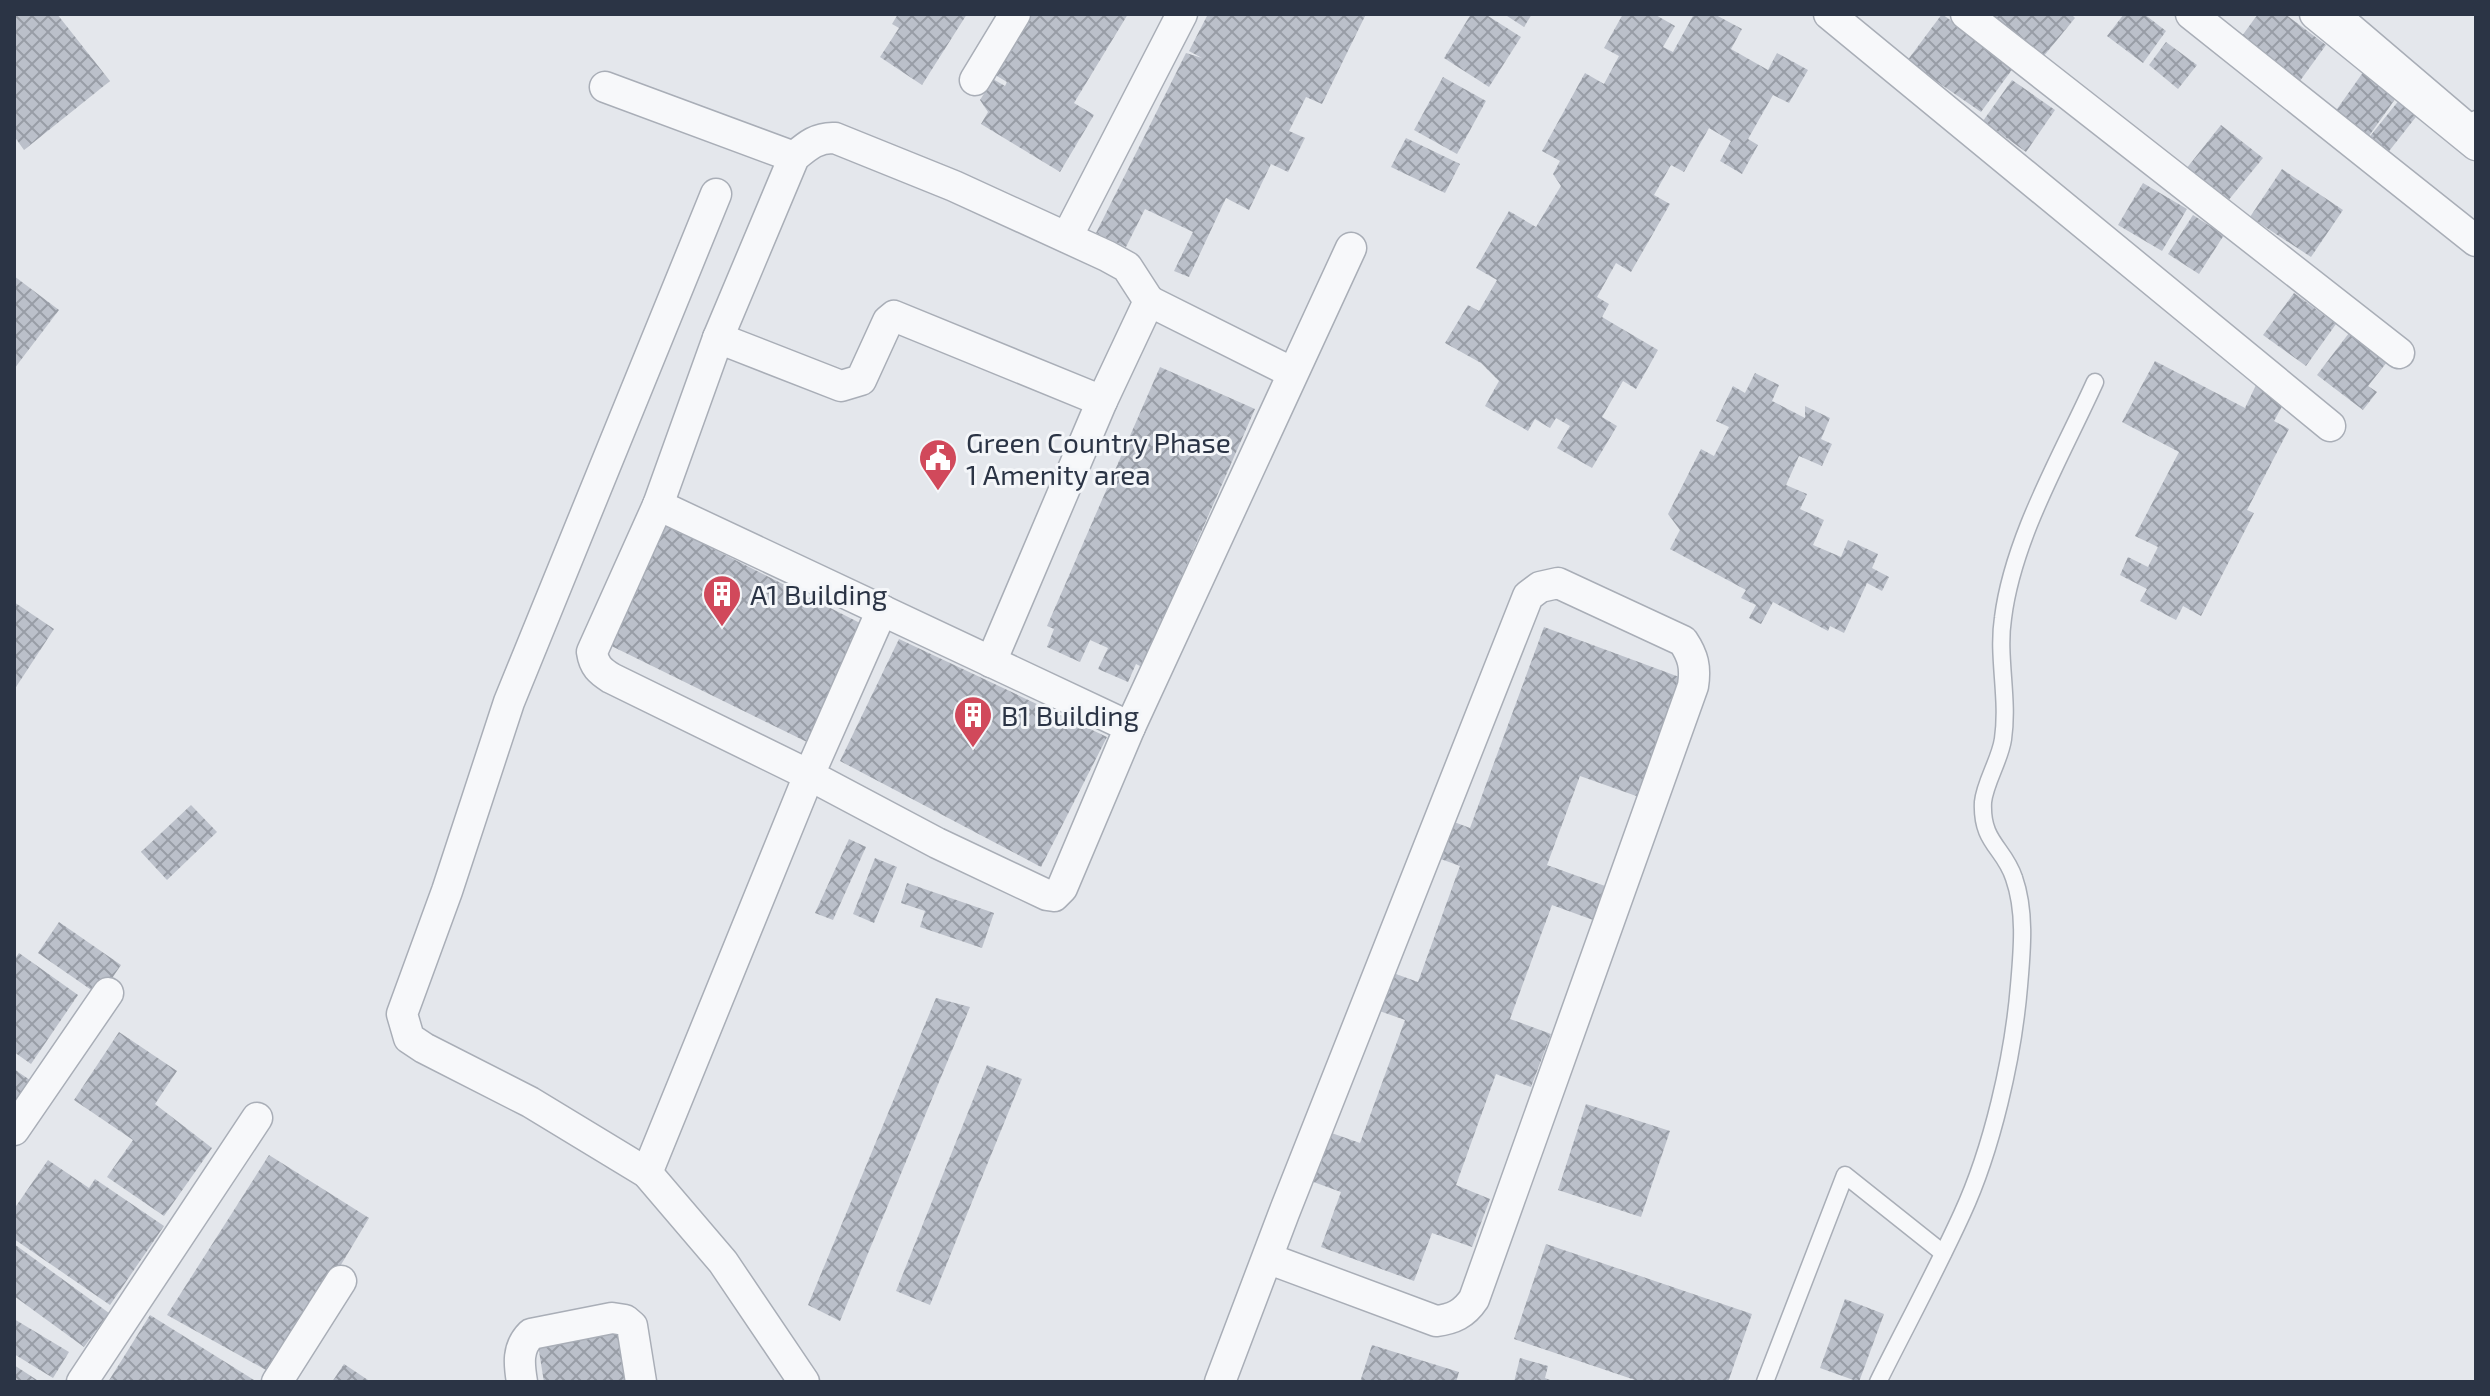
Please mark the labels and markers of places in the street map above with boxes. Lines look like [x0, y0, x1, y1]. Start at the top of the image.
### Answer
place label: Green Country Phase 1 Amenity area [966, 425, 1231, 491]
public building icon: Green Country Phase 1 Amenity area [917, 437, 959, 492]
building icon: A1 Building [701, 573, 743, 628]
place label: A1 Building [750, 577, 888, 611]
building icon: B1 Building [952, 694, 994, 749]
place label: B1 Building [1001, 698, 1140, 732]

